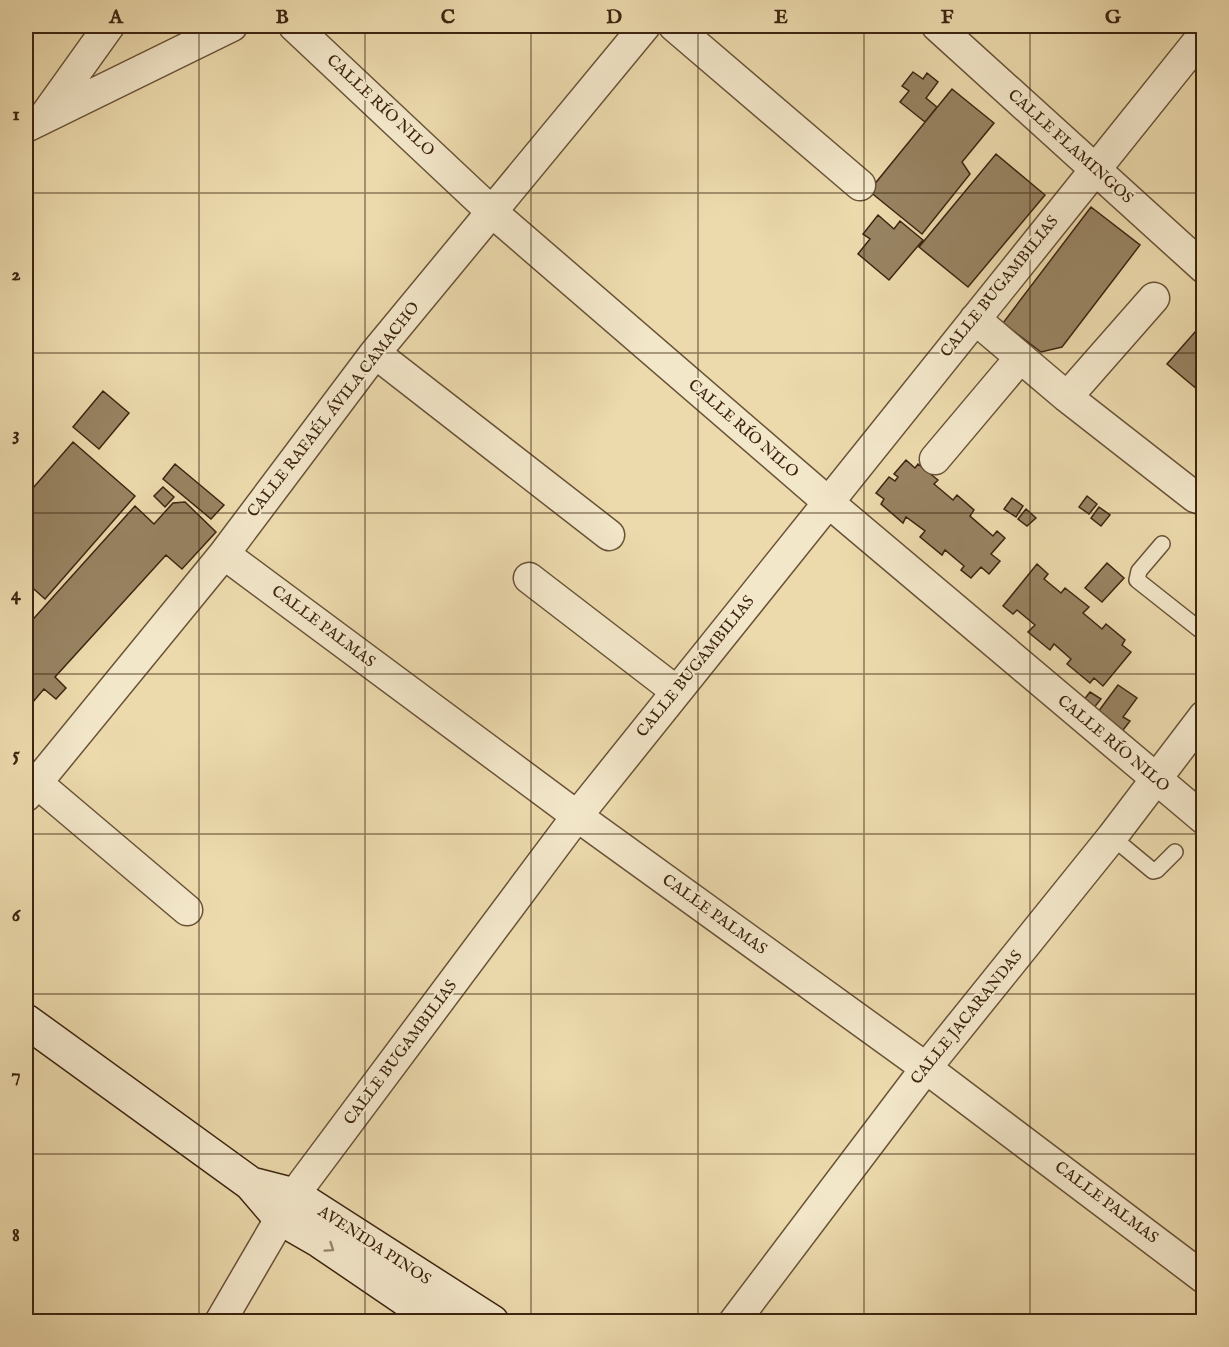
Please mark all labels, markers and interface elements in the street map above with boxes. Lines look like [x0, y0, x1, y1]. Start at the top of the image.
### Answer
text: A [108, 5, 124, 30]
text: B [275, 5, 289, 30]
text: C [441, 5, 455, 30]
text: D [606, 5, 622, 30]
text: E [774, 5, 788, 30]
text: F [941, 5, 954, 30]
text: G [1105, 5, 1122, 30]
street label: CALLE RÍO NILO [322, 49, 440, 161]
street label: CALLE FLAMINGOS [1003, 86, 1137, 208]
text: 1 [12, 102, 20, 127]
street label: CALLE BUGAMBILIAS [937, 212, 1063, 362]
text: 2 [11, 262, 21, 287]
street label: CALLE RAFAÉL ÁVILA CAMACHO [242, 297, 424, 522]
street label: CALLE RÍO NILO [683, 374, 804, 483]
text: 3 [12, 422, 20, 447]
text: 4 [11, 582, 22, 607]
street label: CALLE PALMAS [267, 582, 379, 672]
street label: CALLE BUGAMBILIAS [633, 592, 759, 742]
street label: CALLE RÍO NILO [1053, 690, 1174, 797]
text: 5 [12, 742, 20, 767]
street label: CALLE PALMAS [658, 870, 770, 960]
text: 6 [12, 903, 22, 928]
street label: CALLE JACARANDAS [907, 947, 1027, 1089]
street label: CALLE BUGAMBILIAS [340, 977, 462, 1129]
text: 7 [11, 1063, 21, 1088]
street label: CALLE PALMAS [1050, 1158, 1162, 1248]
street label: AVENIDA PINOS [313, 1202, 434, 1290]
text: 8 [12, 1223, 20, 1248]
one-way arrow [323, 1241, 334, 1252]

